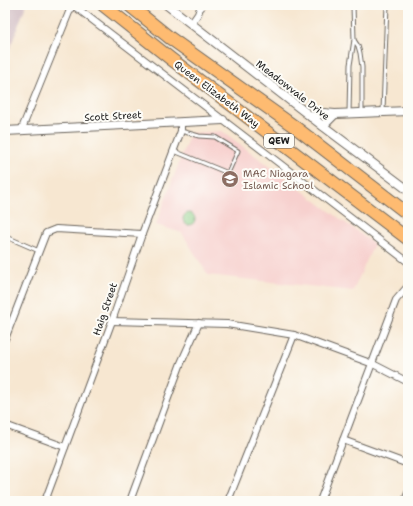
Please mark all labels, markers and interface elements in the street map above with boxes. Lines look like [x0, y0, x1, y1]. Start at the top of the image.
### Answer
street label: Meadowvale Drive [254, 57, 333, 123]
street label: Queen Elizabeth Way [172, 58, 262, 130]
street label: Scott Street [84, 108, 142, 124]
road number: QEW [264, 134, 294, 148]
place label: MAC Niagara Islamic School [243, 167, 313, 192]
school or university icon: MAC Niagara Islamic School [220, 169, 240, 189]
street label: Haig Street [90, 281, 120, 337]

